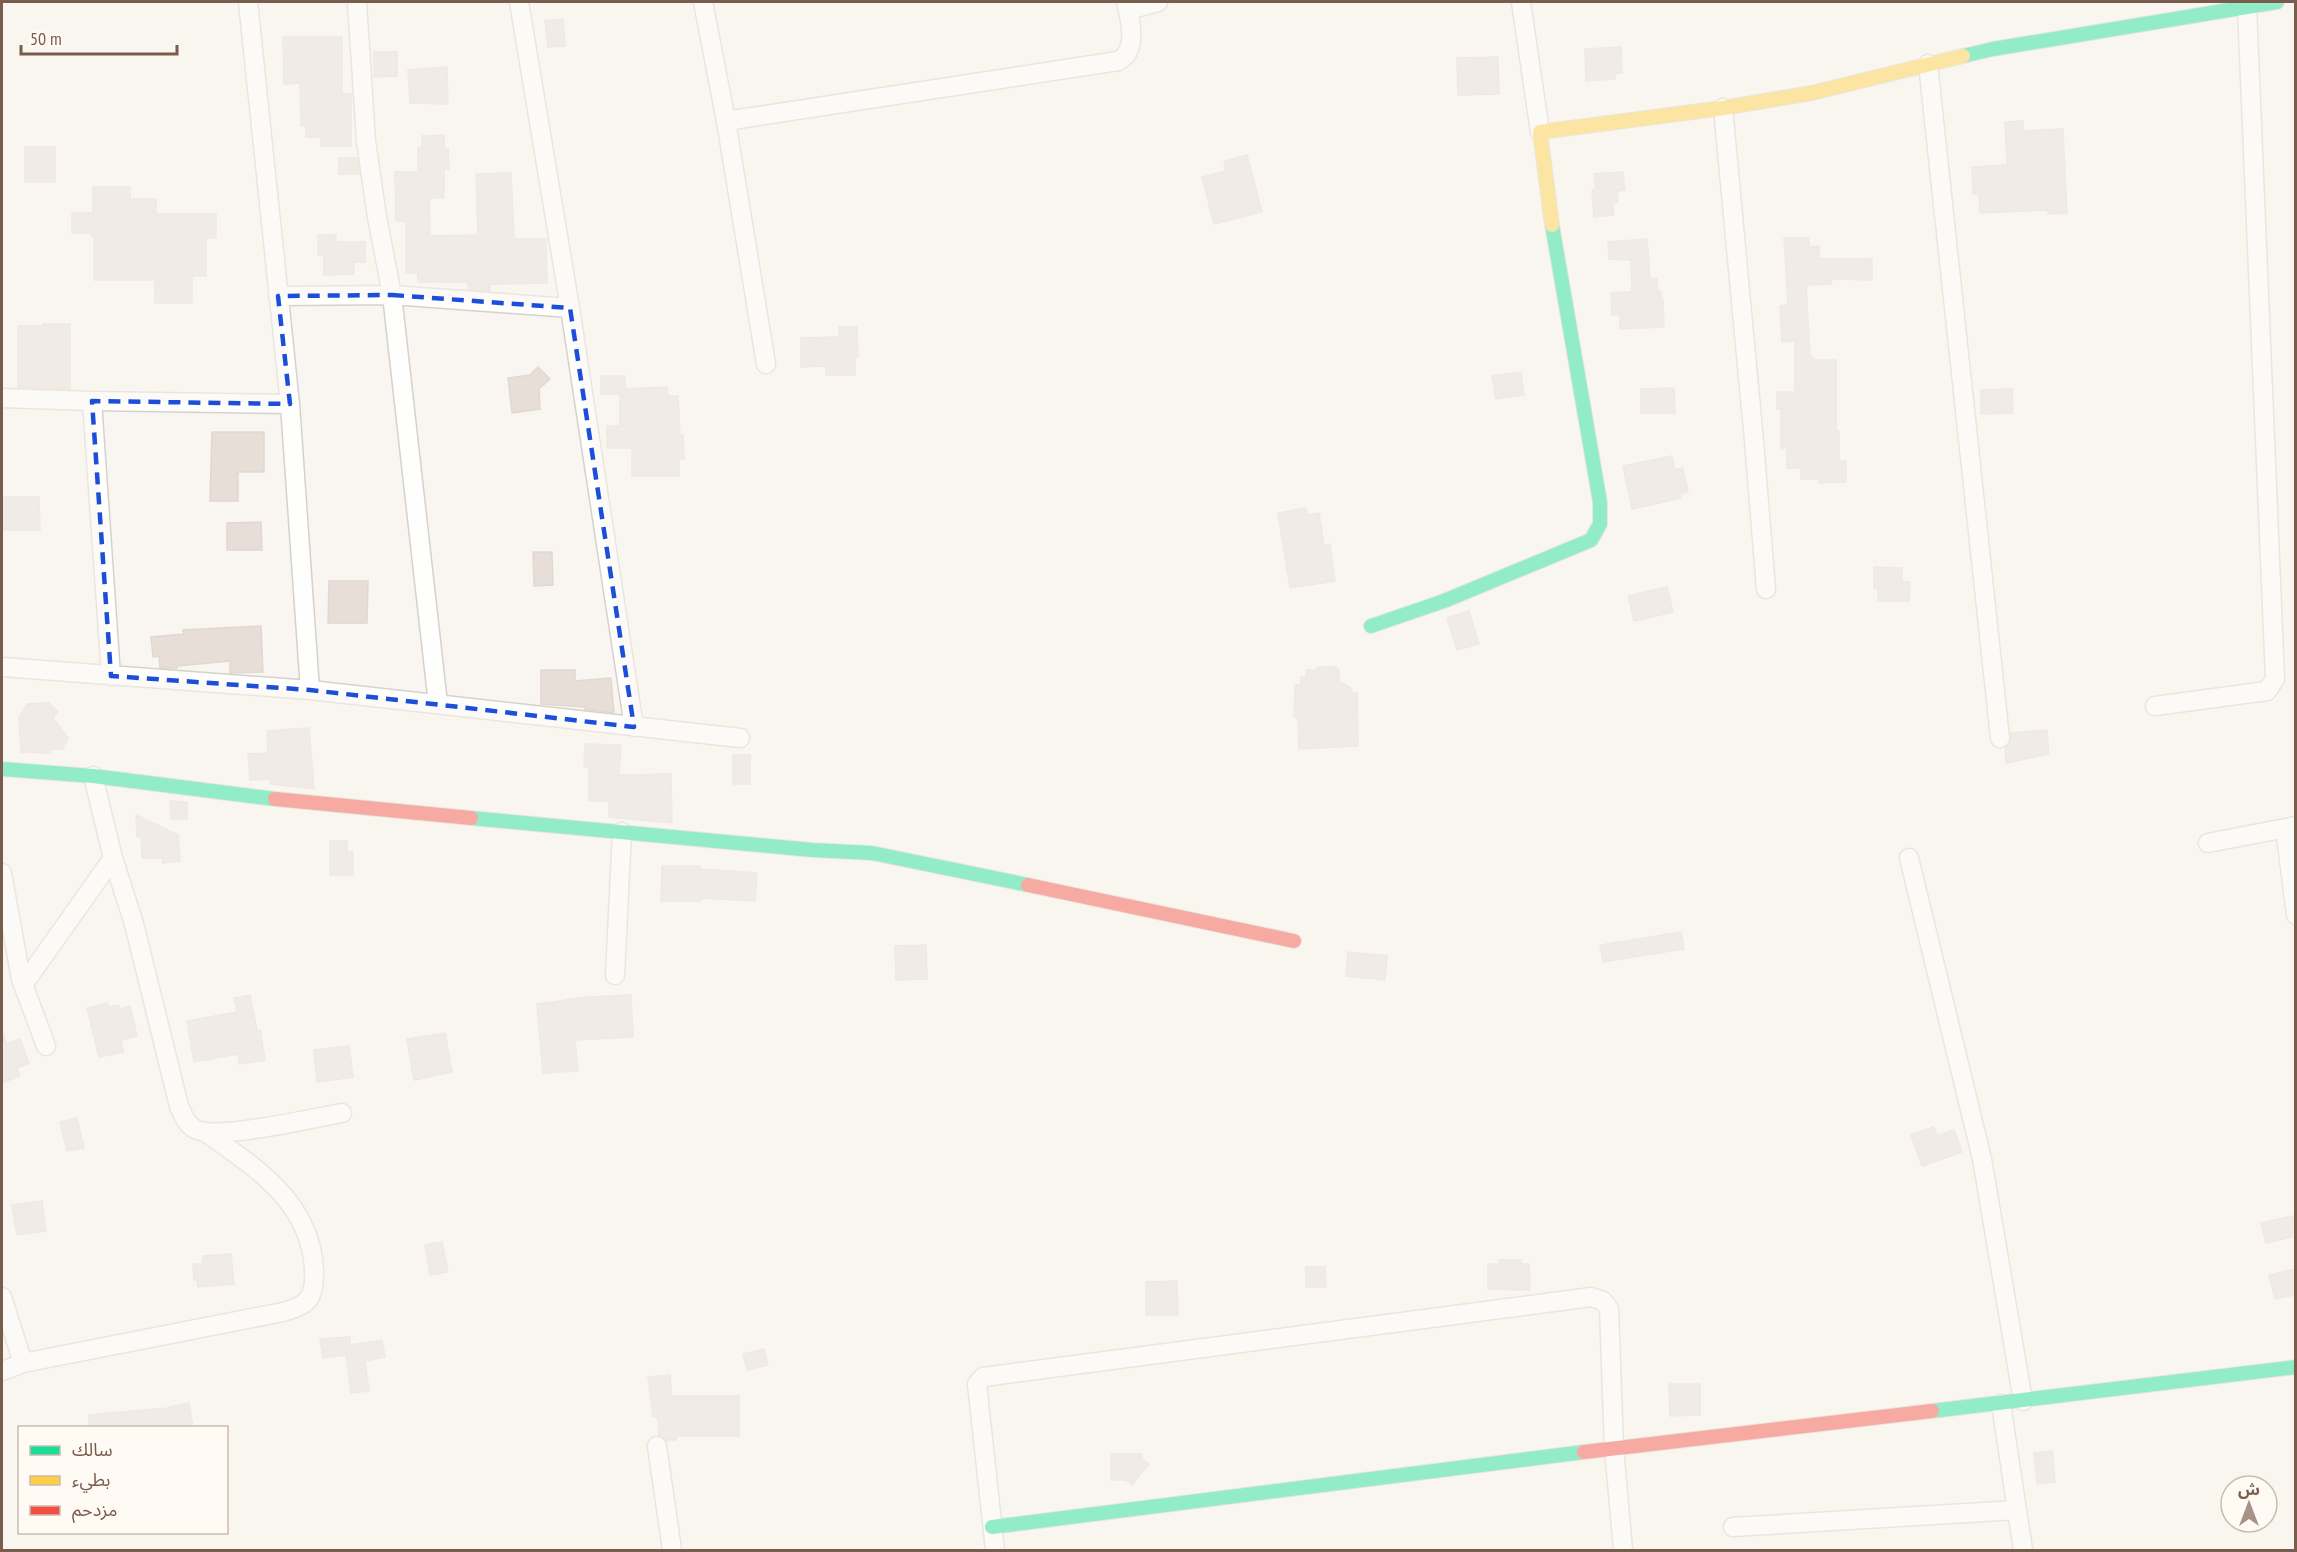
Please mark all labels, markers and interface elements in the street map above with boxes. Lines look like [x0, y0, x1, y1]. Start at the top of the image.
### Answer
scale bar [21, 18, 177, 56]
text: 50 m [30, 27, 62, 50]
legend [18, 1426, 228, 1534]
text: سالك [72, 1438, 113, 1461]
text: بطيء [72, 1468, 110, 1493]
north arrow [2219, 1474, 2279, 1534]
text: ش [2238, 1479, 2260, 1499]
text: مزدحم [72, 1498, 117, 1523]

